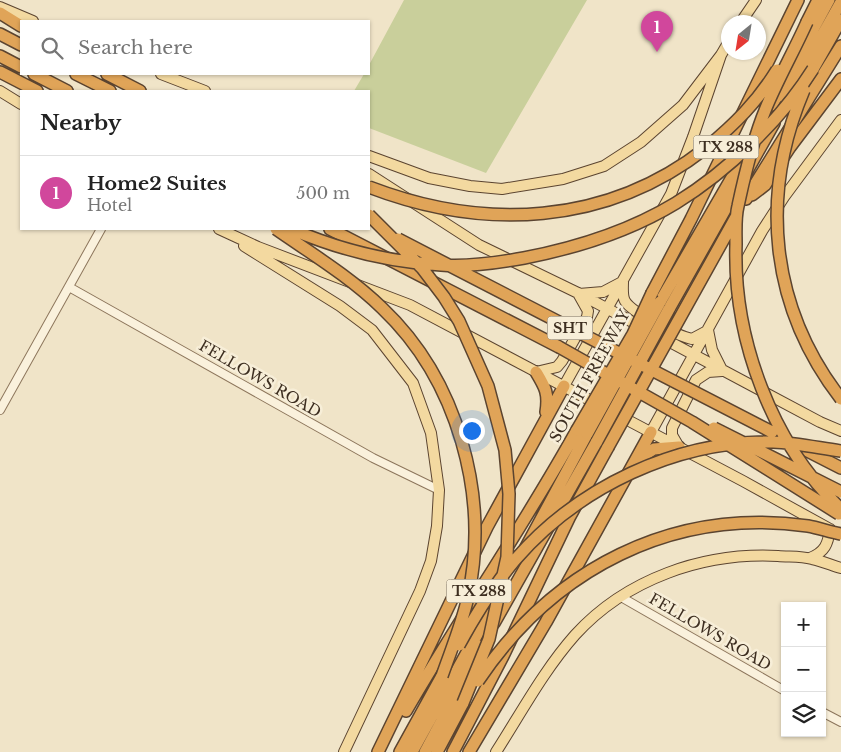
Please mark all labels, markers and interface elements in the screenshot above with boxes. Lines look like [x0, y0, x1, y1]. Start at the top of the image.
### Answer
pin: 1 [641, 11, 673, 52]
north arrow [721, 15, 766, 60]
search box [20, 20, 370, 75]
icon: search [38, 34, 66, 62]
text: Search here [78, 36, 193, 59]
text: Nearby [40, 110, 121, 136]
road number: TX 288 [694, 136, 758, 158]
text: Home2 Suites [87, 172, 227, 195]
text: 1 [53, 183, 59, 203]
text: 500 m [296, 183, 350, 203]
text: Hotel [87, 195, 132, 215]
street label: SOUTH FREEWAY [545, 305, 634, 445]
road number: SHT [548, 316, 592, 339]
street label: FELLOWS ROAD [196, 336, 325, 421]
your location [459, 418, 485, 444]
road number: TX 288 [446, 580, 512, 602]
street label: FELLOWS ROAD [646, 589, 775, 674]
map controls [781, 602, 826, 737]
button: + [781, 602, 826, 647]
button: − [781, 647, 826, 692]
button: layers [781, 692, 826, 737]

